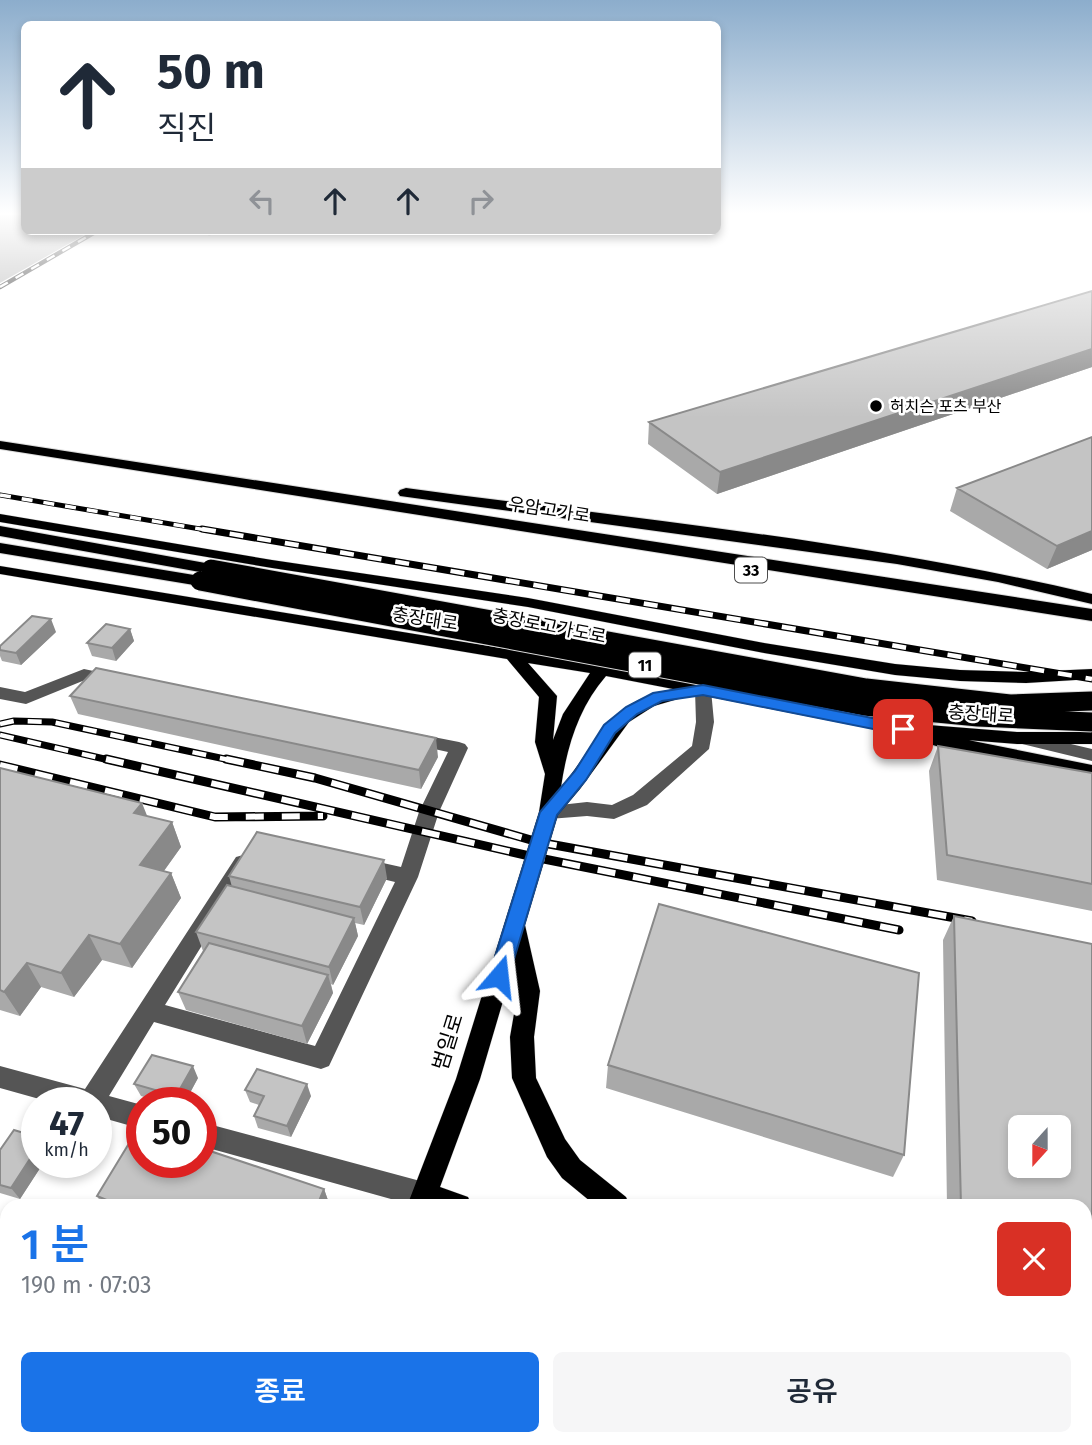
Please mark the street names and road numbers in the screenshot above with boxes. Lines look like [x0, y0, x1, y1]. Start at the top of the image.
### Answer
street label: 우암고가로 [506, 493, 592, 527]
road number: 33 [735, 558, 767, 582]
street label: 충장대로 [391, 603, 459, 635]
street label: 충장로고가도로 [490, 604, 608, 648]
road number: 11 [629, 652, 661, 678]
street label: 충장대로 [947, 701, 1015, 727]
street label: 범일로 [427, 1010, 469, 1074]

